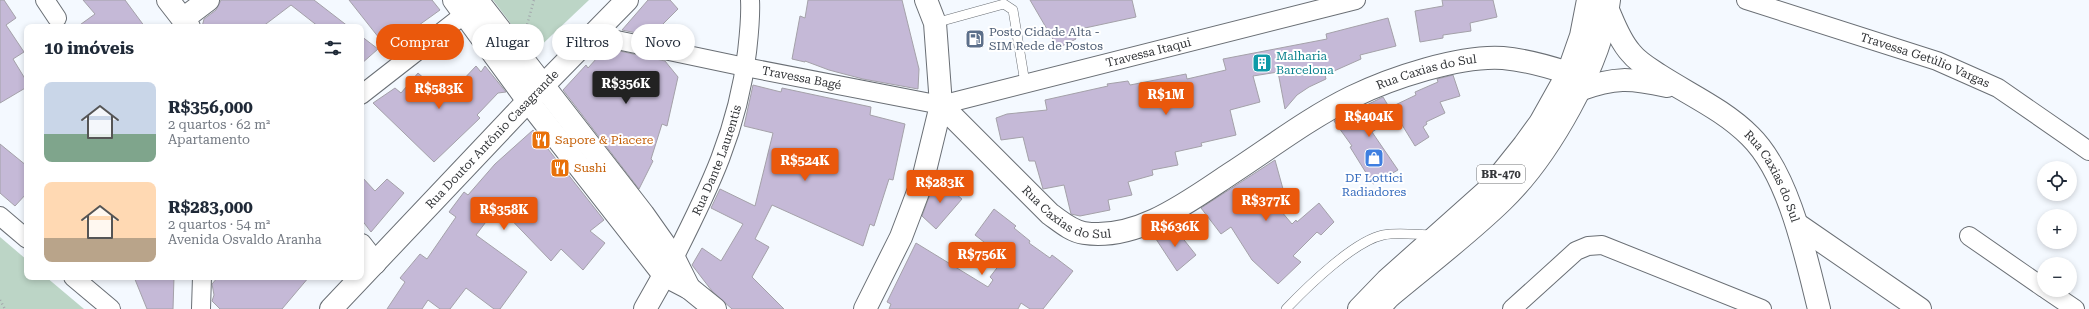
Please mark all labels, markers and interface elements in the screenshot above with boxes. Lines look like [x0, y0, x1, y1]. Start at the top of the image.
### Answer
chip: Comprar [376, 24, 464, 60]
chip: Alugar [472, 24, 544, 60]
chip: Filtros [552, 24, 623, 60]
chip: Novo [631, 24, 695, 60]
place label: Posto Cidade Alta - SIM Rede de Postos [989, 25, 1103, 53]
fuel station icon: Posto Cidade Alta - SIM Rede de Postos [964, 28, 986, 50]
street label: Travessa Getúlio Vargas [1859, 30, 1992, 91]
street label: Travessa Itaqui [1104, 35, 1193, 70]
icon: filters [322, 37, 344, 59]
text: 10 imóveis [44, 38, 134, 58]
place label: Malharia Barcelona [1276, 49, 1334, 77]
building icon: Malharia Barcelona [1251, 52, 1273, 74]
street label: Rua Caxias do Sul [1374, 52, 1478, 93]
street label: Travessa Bagé [761, 63, 843, 93]
street label: Rua Doutor Antônio Casagrande [423, 67, 562, 212]
pin: R$356K [593, 71, 659, 105]
pin: R$583K [406, 76, 472, 110]
text: R$356K [602, 76, 651, 91]
text: R$583K [415, 81, 464, 96]
pin: R$1M [1142, 82, 1190, 116]
text: R$1M [1148, 87, 1184, 102]
text: R$356,000 [168, 97, 253, 117]
icon: home [76, 98, 124, 146]
street label: Rua Dante Laurentis [689, 103, 744, 218]
pin: R$404K [1336, 104, 1402, 138]
text: R$404K [1345, 109, 1394, 124]
text: 2 quartos · 62 m² [168, 117, 270, 132]
street label: Rua Caxias do Sul [1741, 127, 1802, 224]
restaurant icon: Sapore & Piacere [530, 129, 552, 151]
text: Apartamento [168, 132, 250, 147]
place label: Sapore & Piacere [555, 133, 654, 147]
shop icon: DF Lottici Radiadores [1363, 147, 1385, 169]
pin: R$524K [772, 148, 838, 182]
text: R$524K [781, 153, 830, 168]
restaurant icon: Sushi [549, 157, 571, 179]
place label: Sushi [574, 161, 606, 175]
map controls [2037, 161, 2077, 297]
button: locate [2037, 161, 2077, 201]
road number: BR-470 [1477, 165, 1525, 183]
pin: R$283K [907, 170, 973, 204]
place label: DF Lottici Radiadores [1342, 171, 1407, 199]
text: R$283K [916, 175, 965, 190]
street label: Rua Caxias do Sul [1019, 183, 1112, 241]
pin: R$377K [1233, 188, 1299, 222]
text: R$377K [1242, 193, 1291, 208]
text: R$283,000 [168, 197, 253, 217]
pin: R$358K [471, 197, 537, 231]
icon: home [76, 198, 124, 246]
text: R$358K [480, 202, 529, 217]
button: + [2037, 209, 2077, 249]
pin: R$636K [1142, 214, 1208, 248]
text: 2 quartos · 54 m² [168, 217, 270, 232]
text: R$636K [1151, 219, 1200, 234]
text: Avenida Osvaldo Aranha [168, 232, 322, 247]
pin: R$756K [949, 242, 1015, 276]
text: R$756K [958, 247, 1007, 262]
button: − [2037, 257, 2077, 297]

